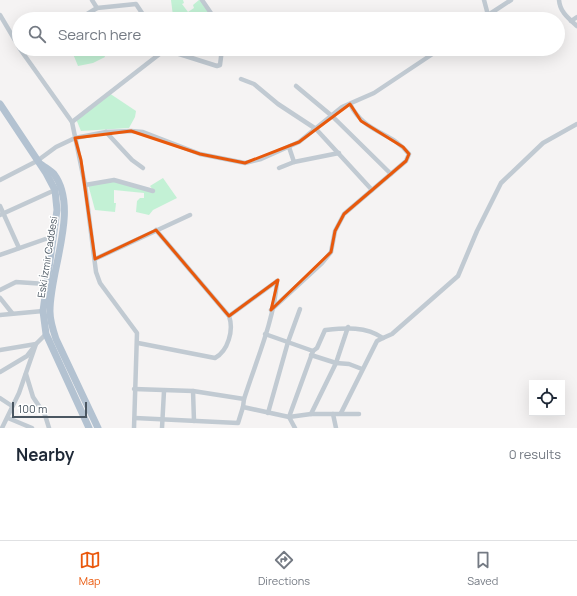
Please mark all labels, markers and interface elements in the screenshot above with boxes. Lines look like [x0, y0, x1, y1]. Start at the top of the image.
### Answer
search box [12, 12, 565, 56]
icon: search [26, 23, 48, 45]
text: Search here [58, 24, 141, 45]
street label: Eski İzmir Caddesi [34, 215, 60, 299]
map controls [529, 380, 565, 416]
button: locate [529, 380, 565, 416]
scale bar [12, 400, 87, 419]
text: 100 m [18, 401, 47, 416]
text: Nearby [16, 443, 74, 466]
text: 0 results [509, 445, 561, 463]
tab: Map [79, 549, 101, 588]
tab: Directions [258, 549, 310, 588]
tab: Saved [467, 549, 498, 588]

